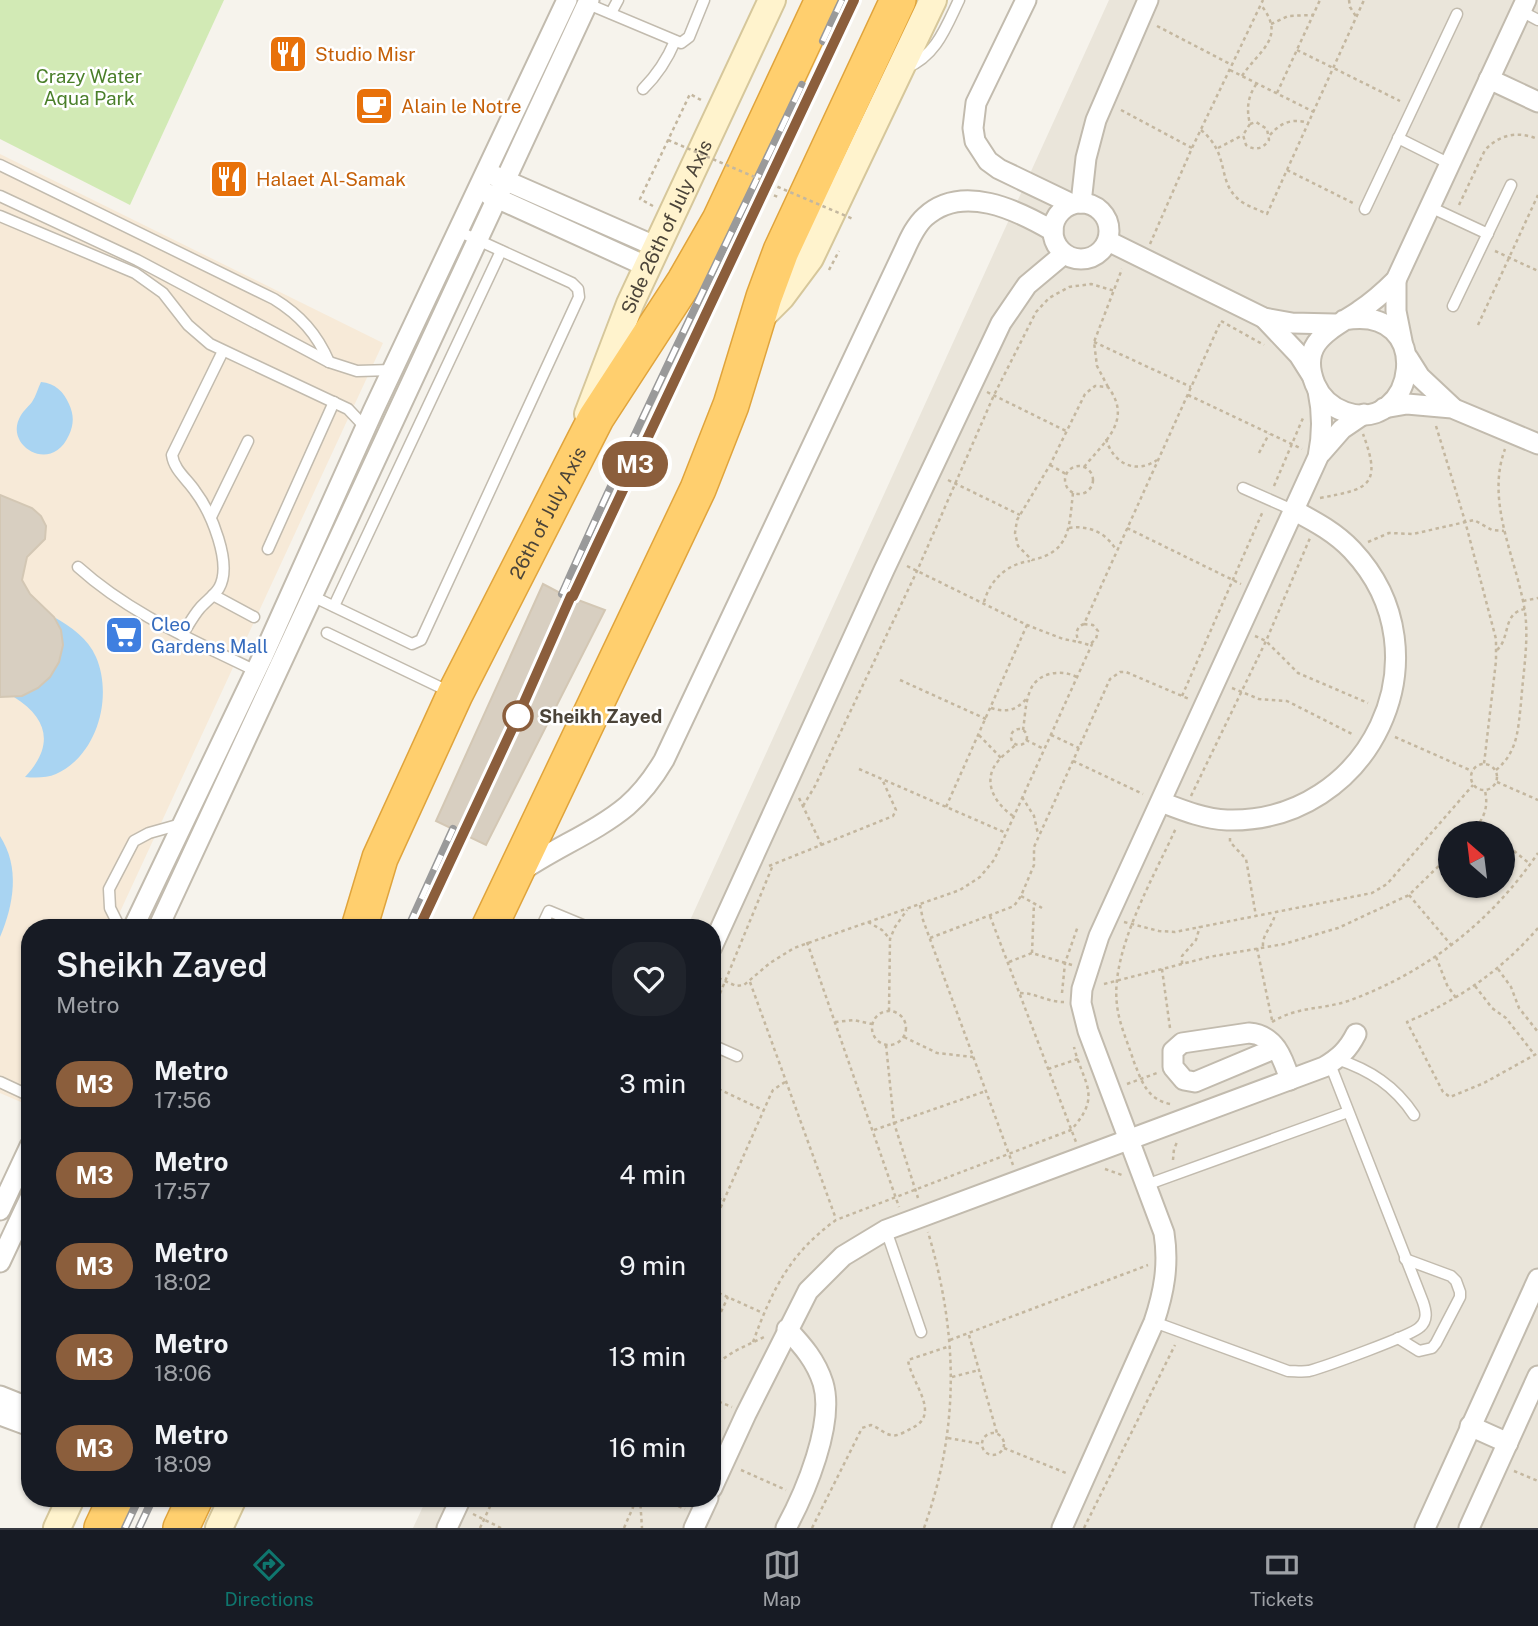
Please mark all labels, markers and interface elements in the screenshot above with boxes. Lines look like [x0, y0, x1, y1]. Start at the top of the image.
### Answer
restaurant icon: Studio Misr [267, 33, 309, 75]
place label: Studio Misr [315, 43, 416, 65]
park label: Crazy Water Aqua Park [36, 65, 142, 109]
cafe icon: Alain le Notre [353, 85, 395, 127]
place label: Alain le Notre [401, 95, 522, 117]
street label: Side 26th of July Axis [616, 136, 716, 317]
restaurant icon: Halaet Al-Samak [208, 158, 250, 200]
place label: Halaet Al-Samak [256, 168, 406, 190]
line badge: M3 [604, 441, 666, 487]
street label: 26th of July Axis [505, 443, 590, 582]
text: M3 [616, 450, 654, 478]
place label: Cleo Gardens Mall [151, 613, 268, 657]
supermarket icon: Cleo Gardens Mall [103, 614, 145, 656]
marker: Sheikh Zayed [503, 701, 533, 731]
place label: Sheikh Zayed [539, 705, 662, 727]
north arrow [1438, 821, 1516, 898]
map controls [1438, 821, 1515, 898]
button: heart [612, 942, 686, 1016]
text: Sheikh Zayed [56, 946, 268, 984]
text: Metro [56, 991, 119, 1018]
text: Metro [154, 1055, 229, 1086]
text: 3 min [619, 1068, 686, 1099]
text: M3 [76, 1070, 113, 1098]
text: 17:56 [154, 1086, 211, 1113]
text: Metro [154, 1146, 229, 1177]
text: 4 min [619, 1159, 686, 1190]
text: M3 [76, 1161, 113, 1189]
text: 17:57 [154, 1177, 211, 1204]
text: Metro [154, 1237, 229, 1268]
text: 9 min [619, 1250, 686, 1281]
text: M3 [76, 1252, 113, 1280]
text: 18:02 [154, 1268, 211, 1295]
text: Metro [154, 1328, 229, 1359]
text: 13 min [609, 1341, 686, 1372]
text: M3 [76, 1343, 113, 1371]
text: 18:06 [154, 1359, 212, 1386]
text: Metro [154, 1419, 229, 1450]
text: 16 min [609, 1432, 686, 1463]
text: M3 [76, 1434, 113, 1462]
text: 18:09 [154, 1450, 212, 1477]
tab: Directions [224, 1546, 314, 1610]
tab: Map [762, 1546, 801, 1610]
tab: Tickets [1250, 1546, 1314, 1610]

